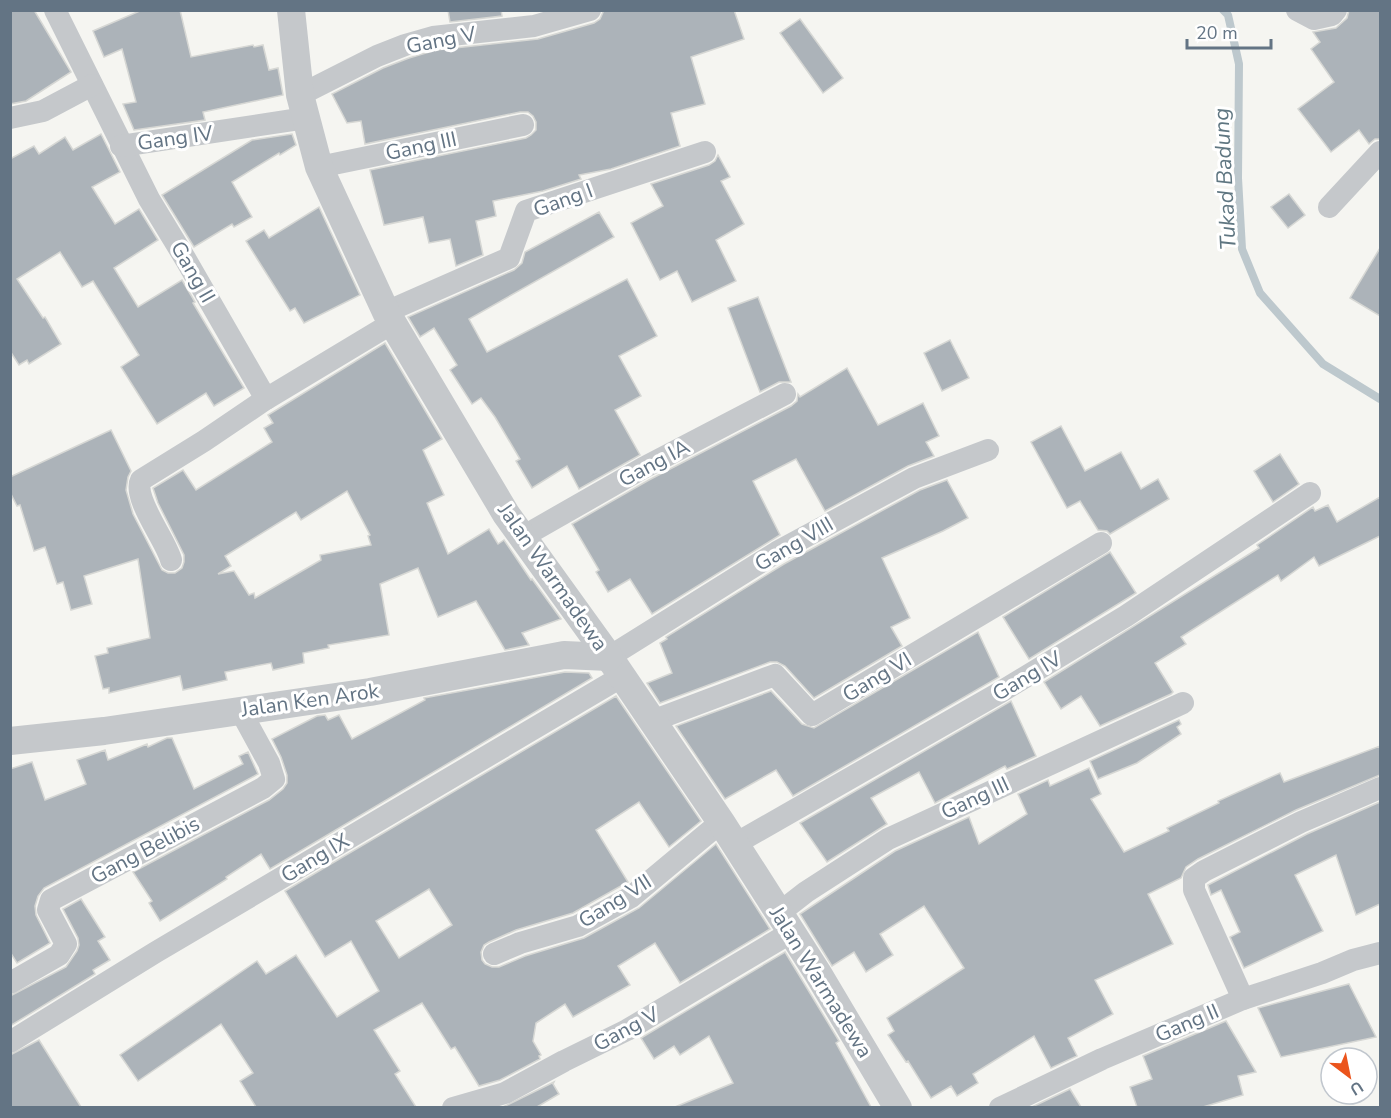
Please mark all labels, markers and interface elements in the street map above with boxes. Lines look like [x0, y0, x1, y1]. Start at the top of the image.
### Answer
scale bar [1187, 12, 1271, 50]
street label: Gang V [404, 19, 479, 60]
text: 20 m [1196, 21, 1238, 45]
water label: Tukad Badung [1206, 107, 1244, 251]
street label: Gang IV [135, 119, 215, 157]
street label: Gang III [383, 125, 459, 167]
street label: Gang I [529, 176, 597, 224]
street label: Gang II [164, 236, 222, 308]
street label: Gang IA [614, 433, 694, 493]
street label: Jalan Warmadewa [491, 497, 614, 656]
street label: Gang VIII [749, 510, 839, 578]
street label: Gang IV [987, 644, 1067, 708]
street label: Gang VI [837, 645, 917, 709]
street label: Jalan Ken Arok [238, 676, 381, 724]
street label: Gang III [936, 770, 1014, 826]
street label: Gang Belibis [86, 810, 204, 890]
street label: Gang IX [276, 827, 355, 889]
street label: Gang VII [573, 868, 657, 934]
street label: Jalan Warmadewa [762, 900, 879, 1063]
street label: Gang II [1151, 997, 1223, 1049]
street label: Gang V [588, 1000, 664, 1058]
north arrow [1319, 1046, 1379, 1106]
text: U [1346, 1075, 1367, 1100]

